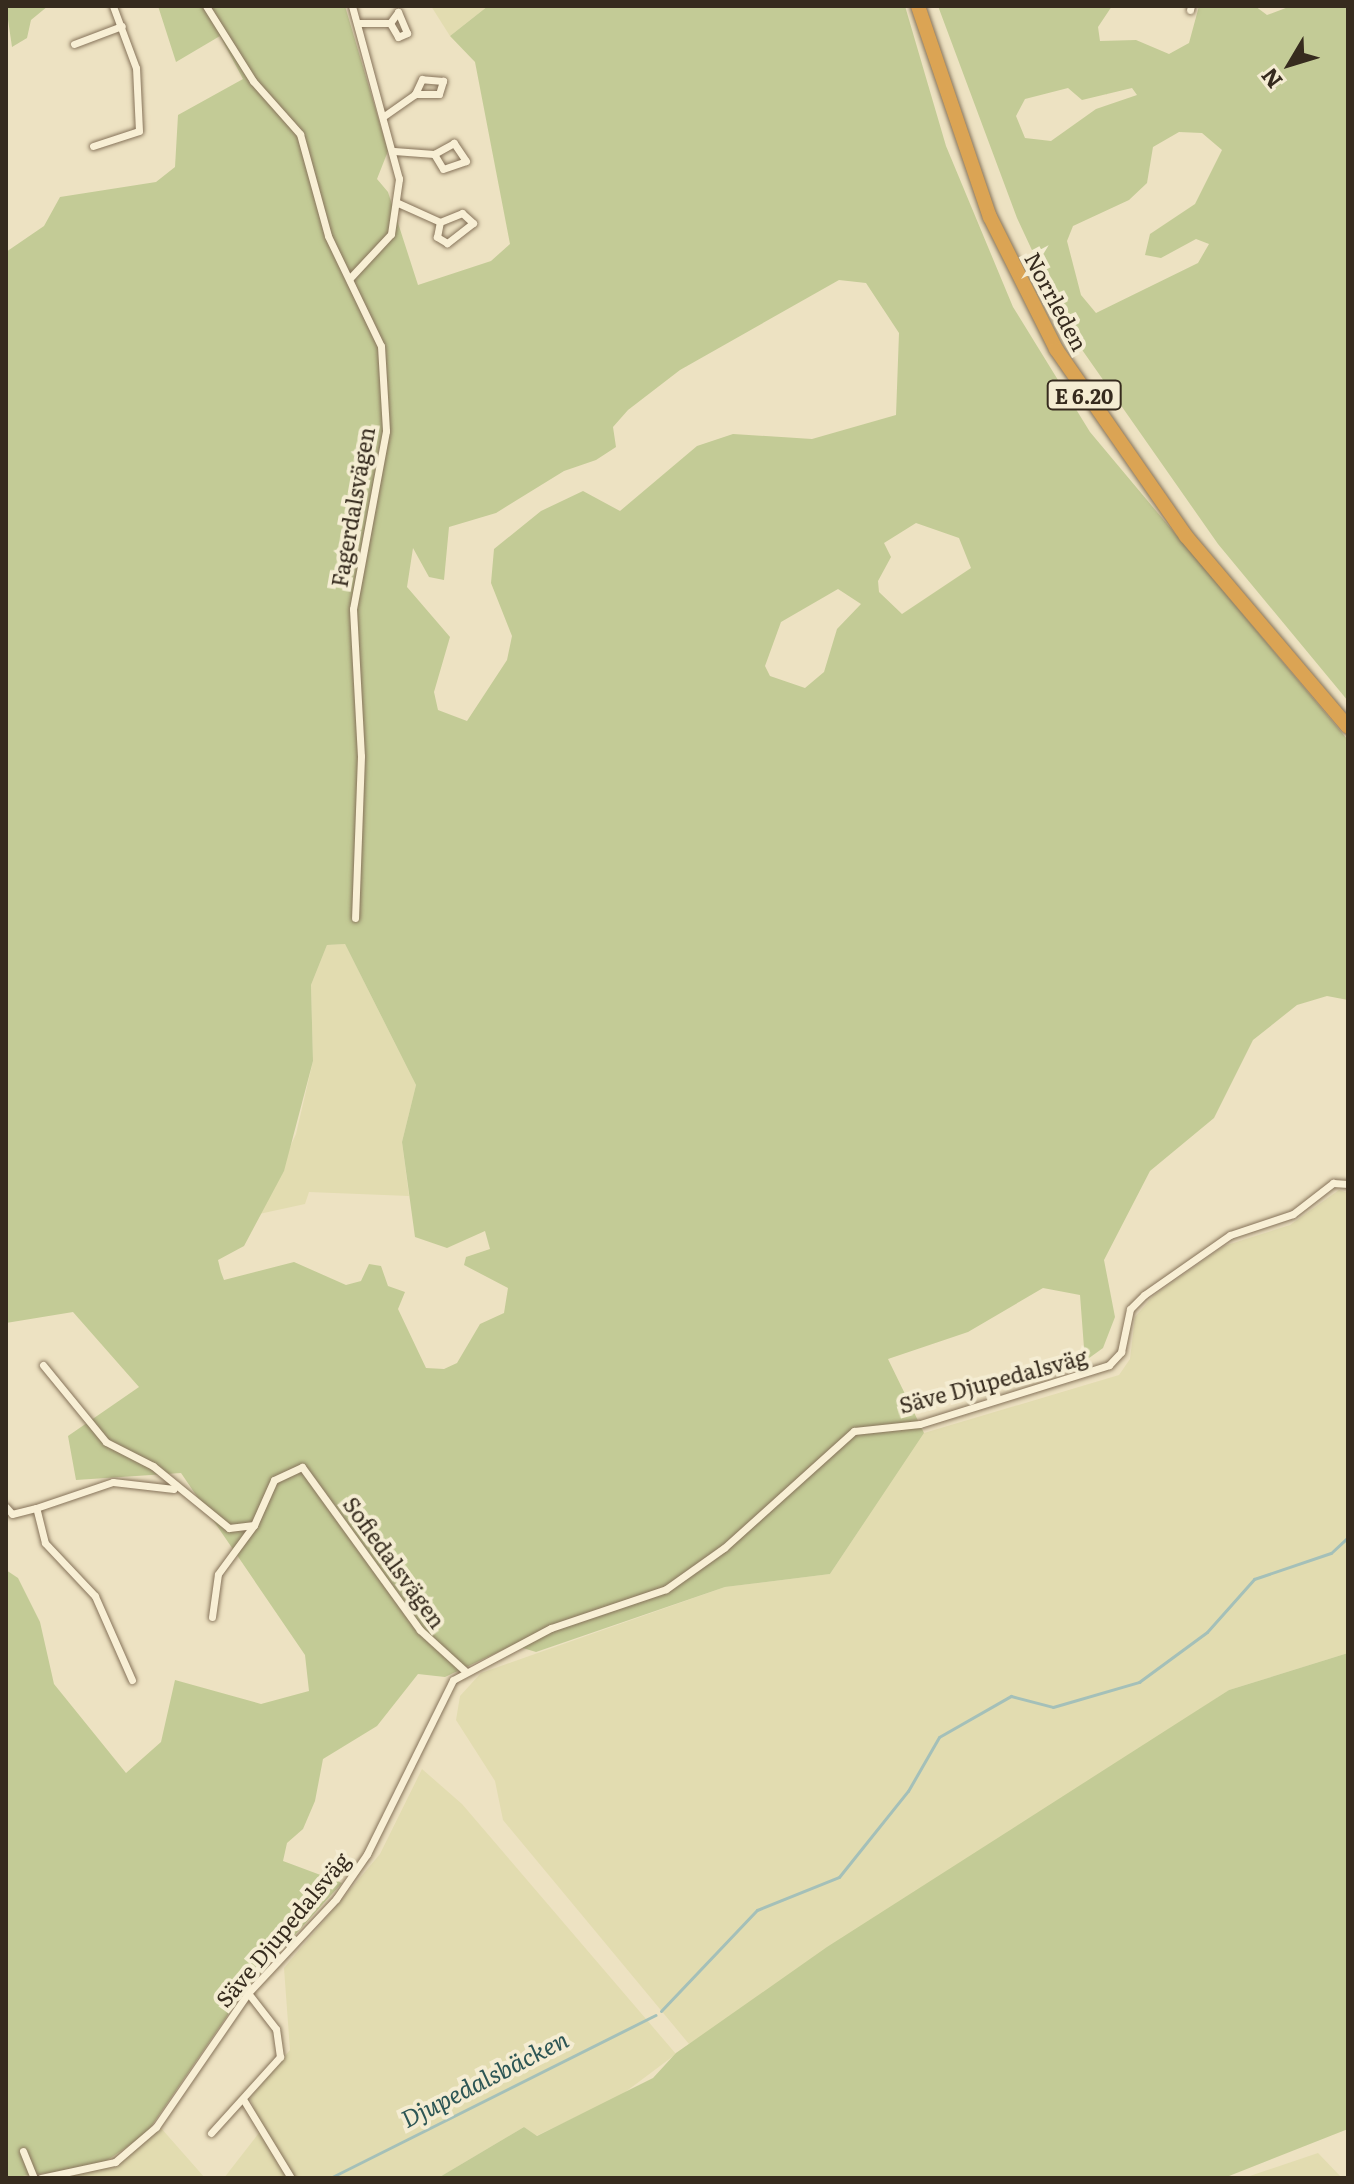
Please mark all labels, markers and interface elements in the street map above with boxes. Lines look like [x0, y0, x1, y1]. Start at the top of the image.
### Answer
north arrow [1250, 24, 1330, 104]
text: N [1252, 62, 1289, 97]
street label: Norrleden [1020, 247, 1094, 355]
road number: E 6.20 [1046, 379, 1122, 411]
street label: Fagerdalsvägen [325, 425, 379, 589]
street label: Säve Djupedalsväg [896, 1342, 1090, 1418]
street label: Sofiedalsvägen [338, 1491, 452, 1633]
street label: Säve Djupedalsväg [210, 1846, 354, 2012]
water label: Djupedalsbäcken [396, 2023, 572, 2133]

